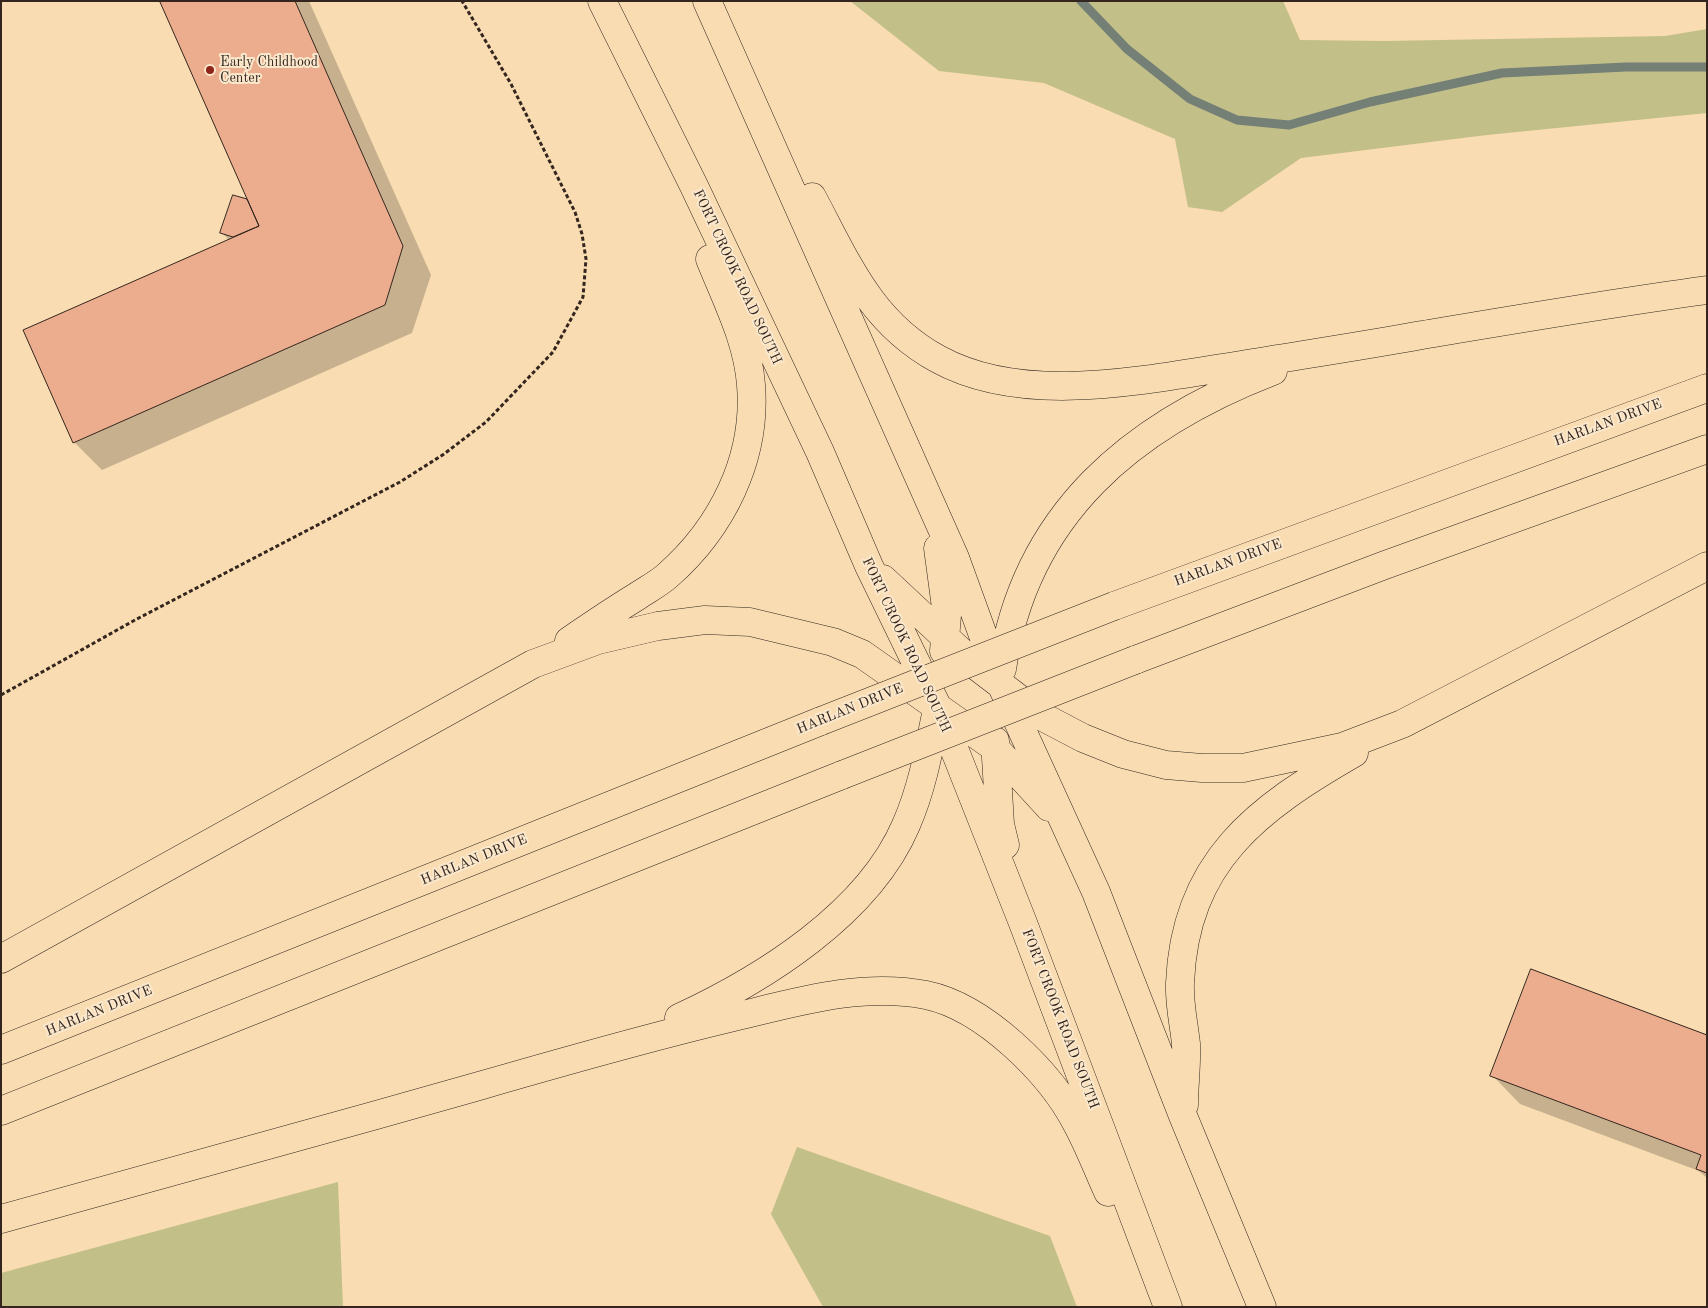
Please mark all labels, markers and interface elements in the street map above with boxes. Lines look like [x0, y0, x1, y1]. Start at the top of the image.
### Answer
place label: Early Childhood Center [220, 54, 318, 86]
marker: Early Childhood Center [204, 64, 216, 76]
street label: FORT CROOK ROAD SOUTH [689, 187, 785, 367]
street label: HARLAN DRIVE [1552, 396, 1664, 450]
street label: HARLAN DRIVE [1172, 536, 1284, 590]
street label: FORT CROOK ROAD SOUTH [858, 555, 954, 735]
street label: HARLAN DRIVE [794, 680, 906, 738]
street label: HARLAN DRIVE [418, 831, 530, 889]
street label: FORT CROOK ROAD SOUTH [1018, 927, 1102, 1111]
street label: HARLAN DRIVE [43, 982, 155, 1040]

